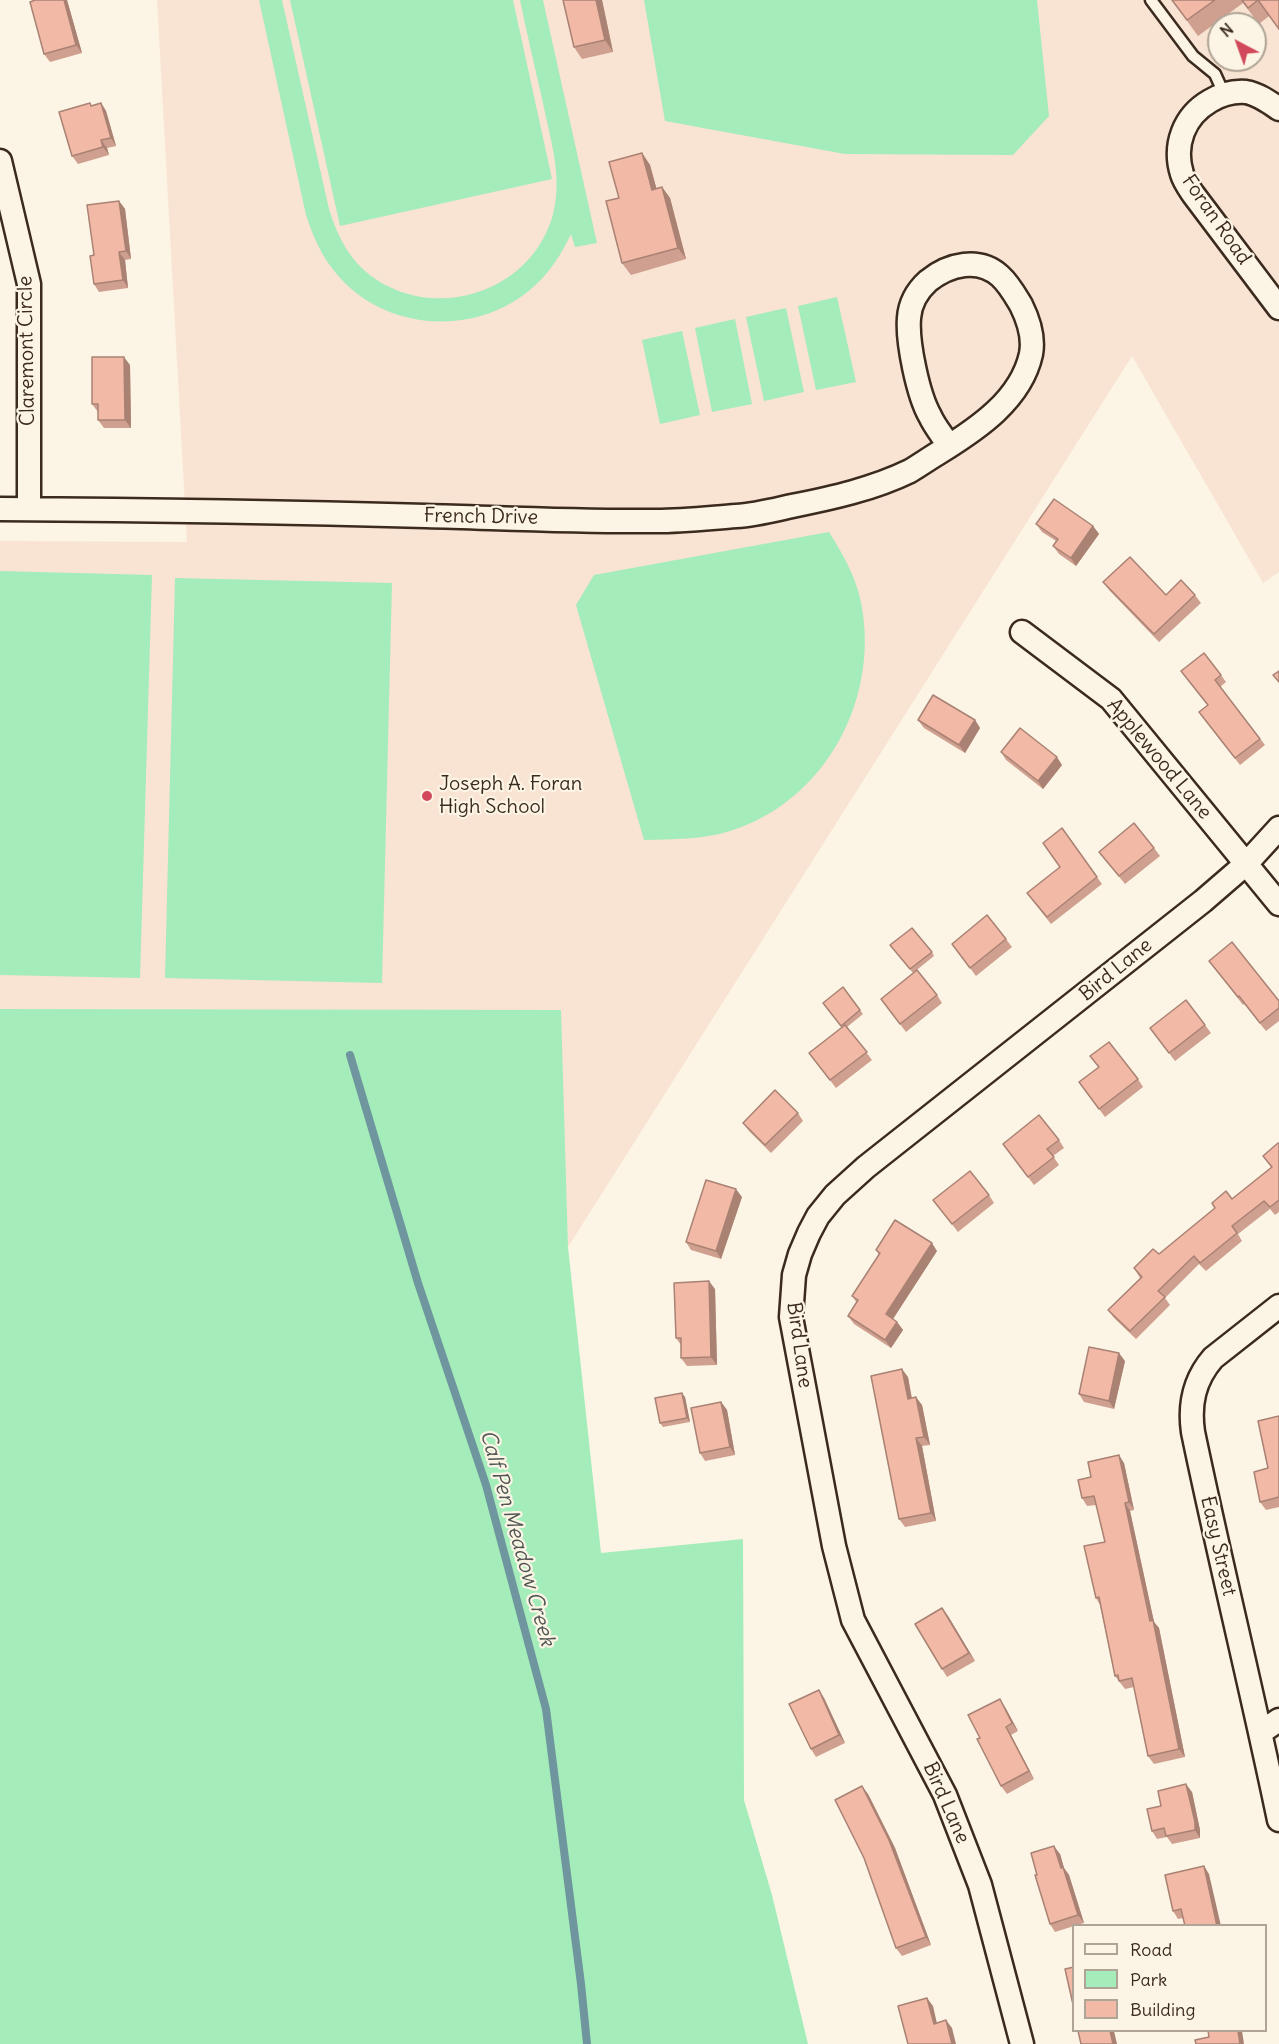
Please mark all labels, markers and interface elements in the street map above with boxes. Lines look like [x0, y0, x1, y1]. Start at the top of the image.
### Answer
north arrow [1207, 12, 1267, 72]
text: N [1216, 19, 1237, 41]
street label: Foran Road [1176, 170, 1256, 270]
street label: Claremont Circle [14, 276, 40, 426]
street label: French Drive [424, 504, 538, 530]
street label: Applewood Lane [1102, 694, 1216, 824]
place label: Joseph A. Foran High School [439, 772, 582, 819]
marker: Joseph A. Foran High School [420, 789, 434, 803]
street label: Bird Lane [1075, 933, 1157, 1007]
street label: Bird Lane [781, 1300, 817, 1390]
water label: Calf Pen Meadow Creek [474, 1427, 560, 1649]
street label: Easy Street [1195, 1494, 1241, 1598]
street label: Bird Lane [917, 1759, 975, 1847]
legend [1072, 1924, 1267, 2032]
text: Road [1130, 1938, 1172, 1961]
text: Park [1130, 1968, 1167, 1991]
text: Building [1130, 1998, 1195, 2021]

